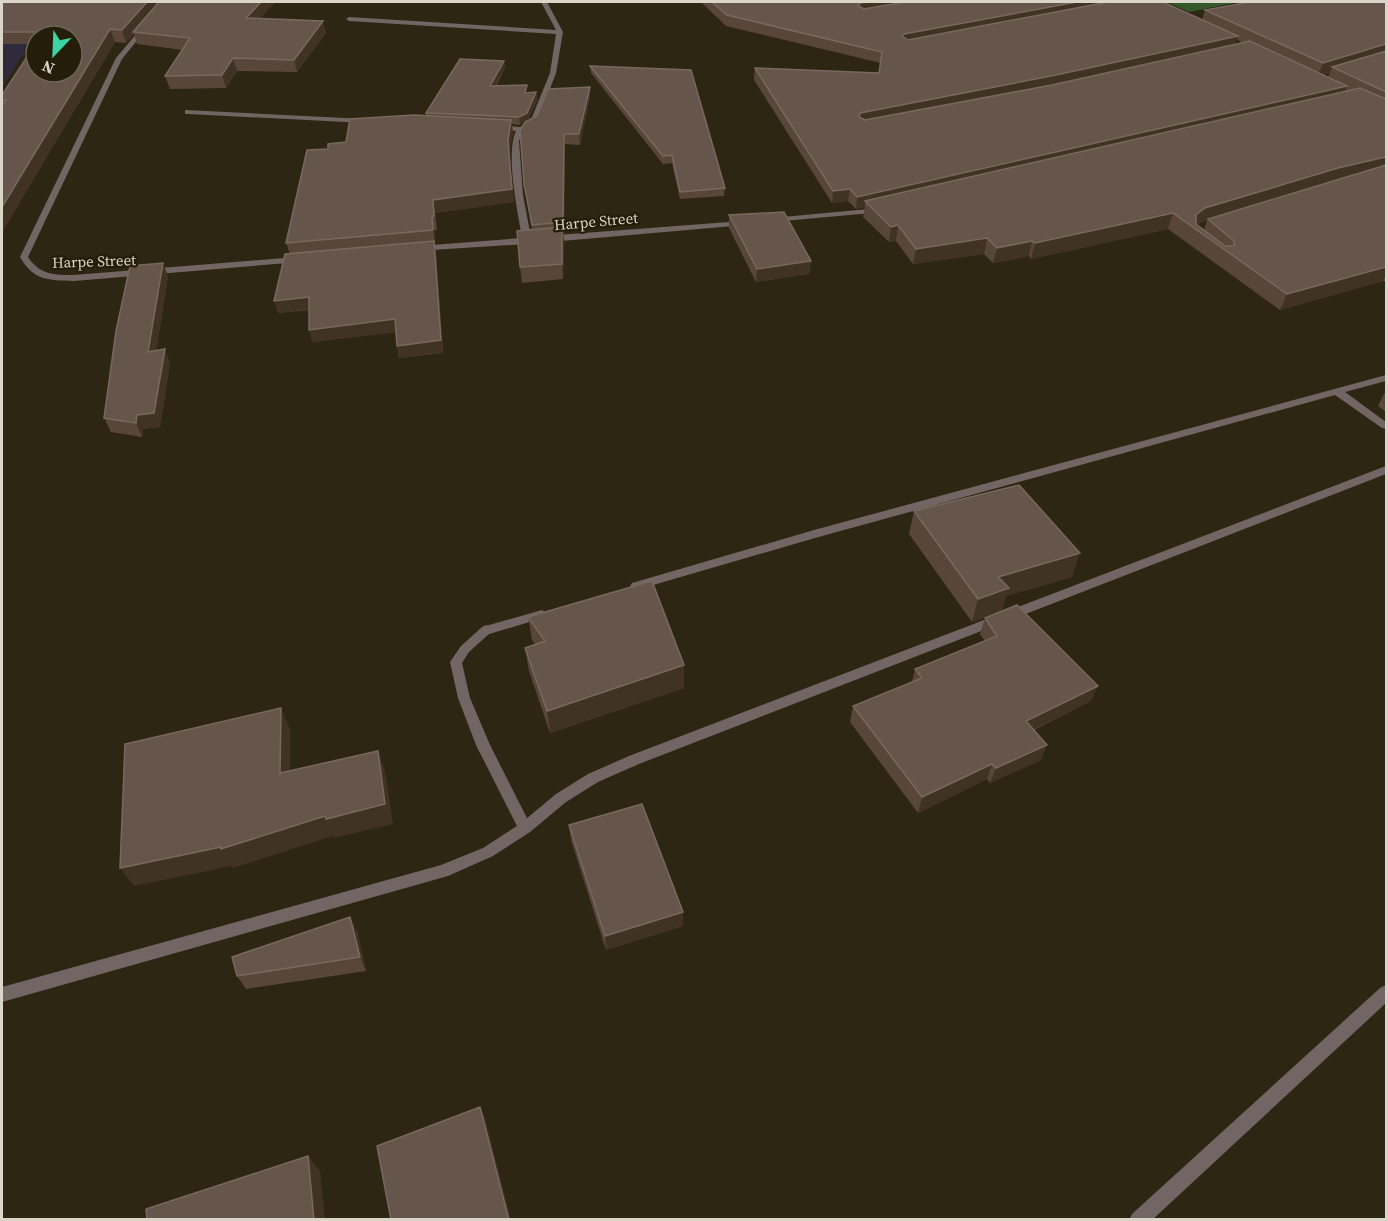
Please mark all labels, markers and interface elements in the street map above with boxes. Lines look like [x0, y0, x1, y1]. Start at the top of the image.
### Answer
north arrow [24, 24, 84, 84]
text: N [38, 55, 58, 80]
street label: Harpe Street [553, 207, 639, 235]
street label: Harpe Street [52, 249, 137, 273]

